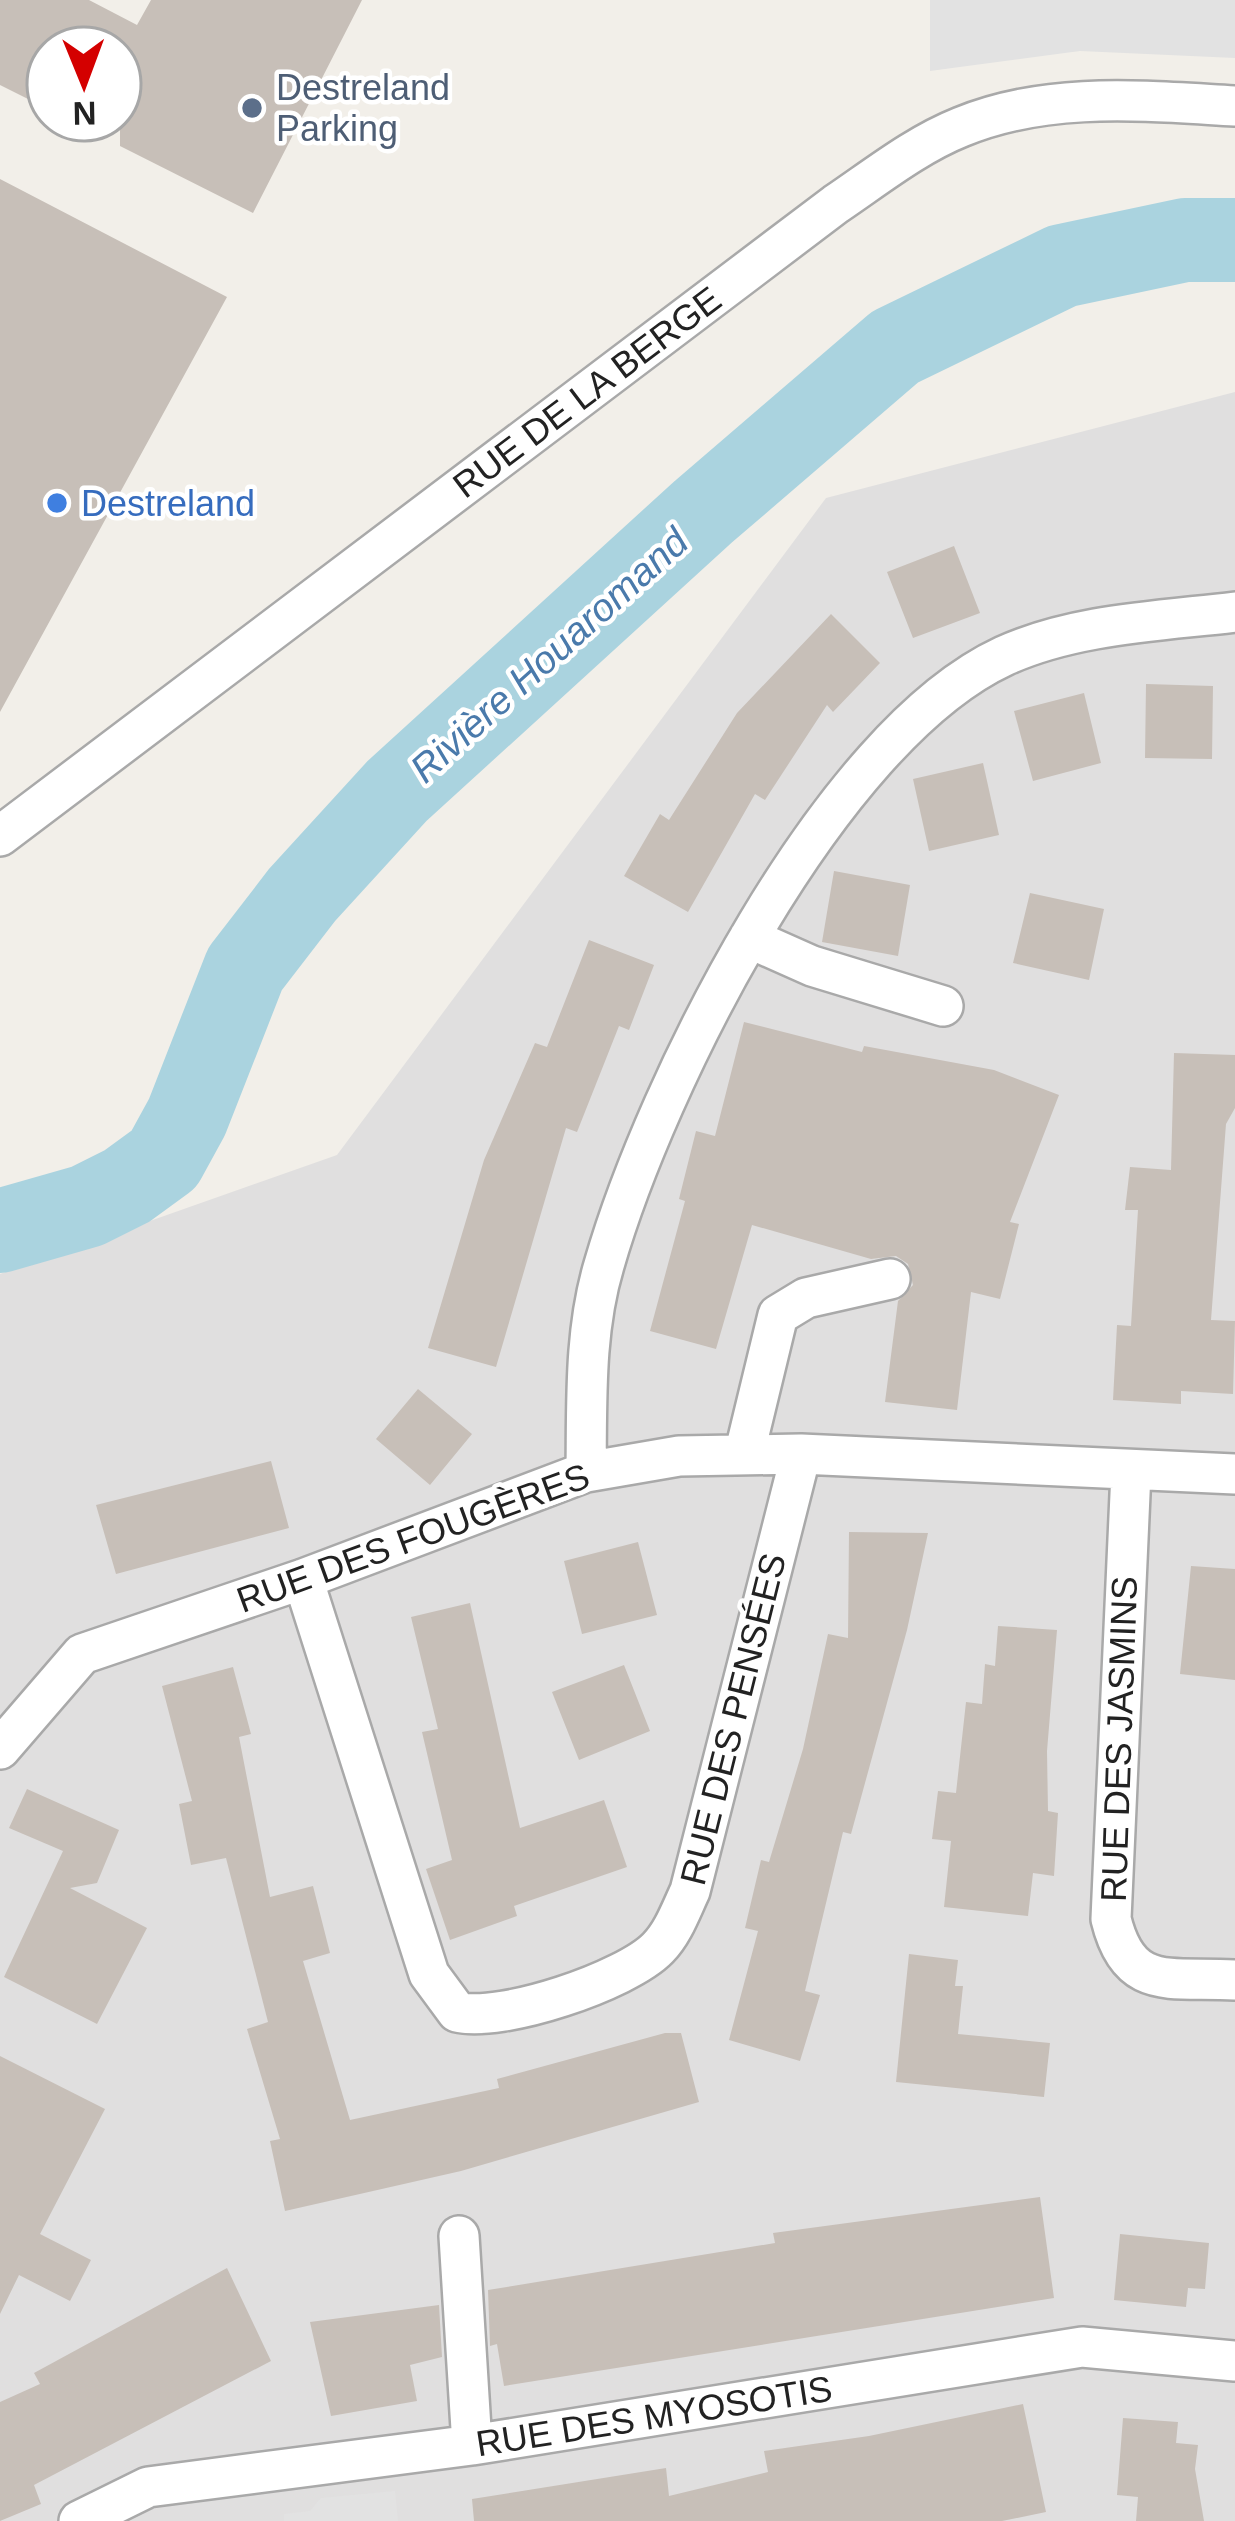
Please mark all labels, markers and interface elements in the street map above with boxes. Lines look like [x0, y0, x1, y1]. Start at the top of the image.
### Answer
north arrow [24, 24, 144, 144]
place label: Destreland Parking [276, 67, 450, 149]
text: N [72, 95, 97, 132]
marker: Destreland Parking [239, 95, 265, 121]
street label: RUE DE LA BERGE [445, 278, 729, 506]
place label: Destreland [81, 483, 255, 524]
marker: Destreland [44, 490, 70, 516]
water label: Rivière Houaromand [402, 518, 697, 791]
street label: RUE DES FOUGÈRES [231, 1455, 595, 1621]
street label: RUE DES PENSÉES [672, 1549, 794, 1889]
street label: RUE DES JASMINS [1093, 1575, 1145, 1903]
street label: RUE DES MYOSOTIS [473, 2368, 835, 2464]

